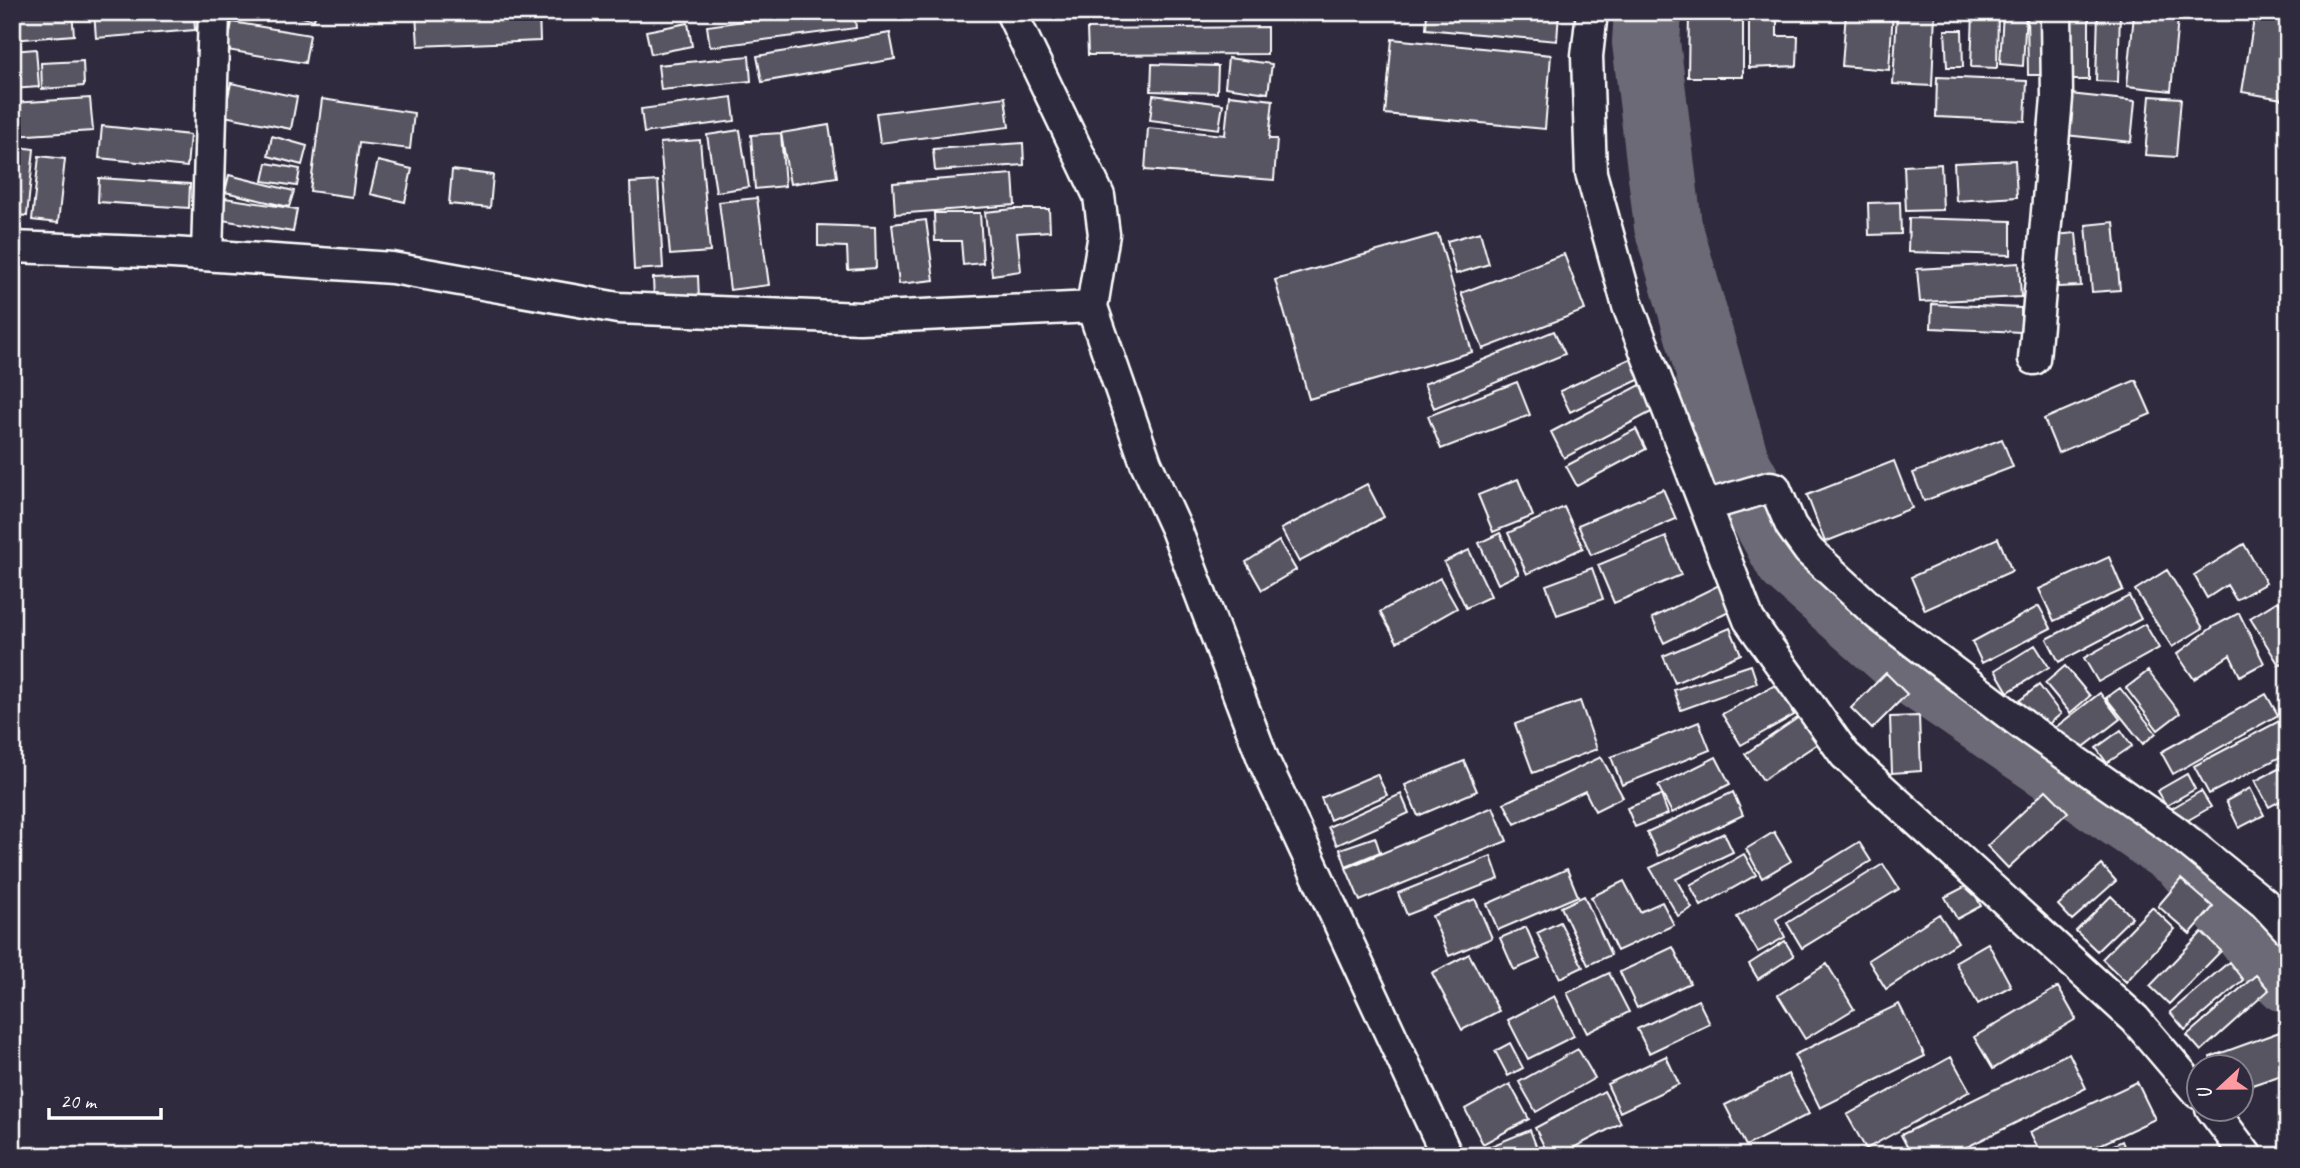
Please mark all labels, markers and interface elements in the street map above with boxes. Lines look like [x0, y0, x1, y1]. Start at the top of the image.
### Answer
north arrow [2184, 1052, 2254, 1122]
scale bar [49, 1077, 161, 1121]
text: U [2191, 1082, 2218, 1103]
text: 20 m [60, 1088, 98, 1114]

